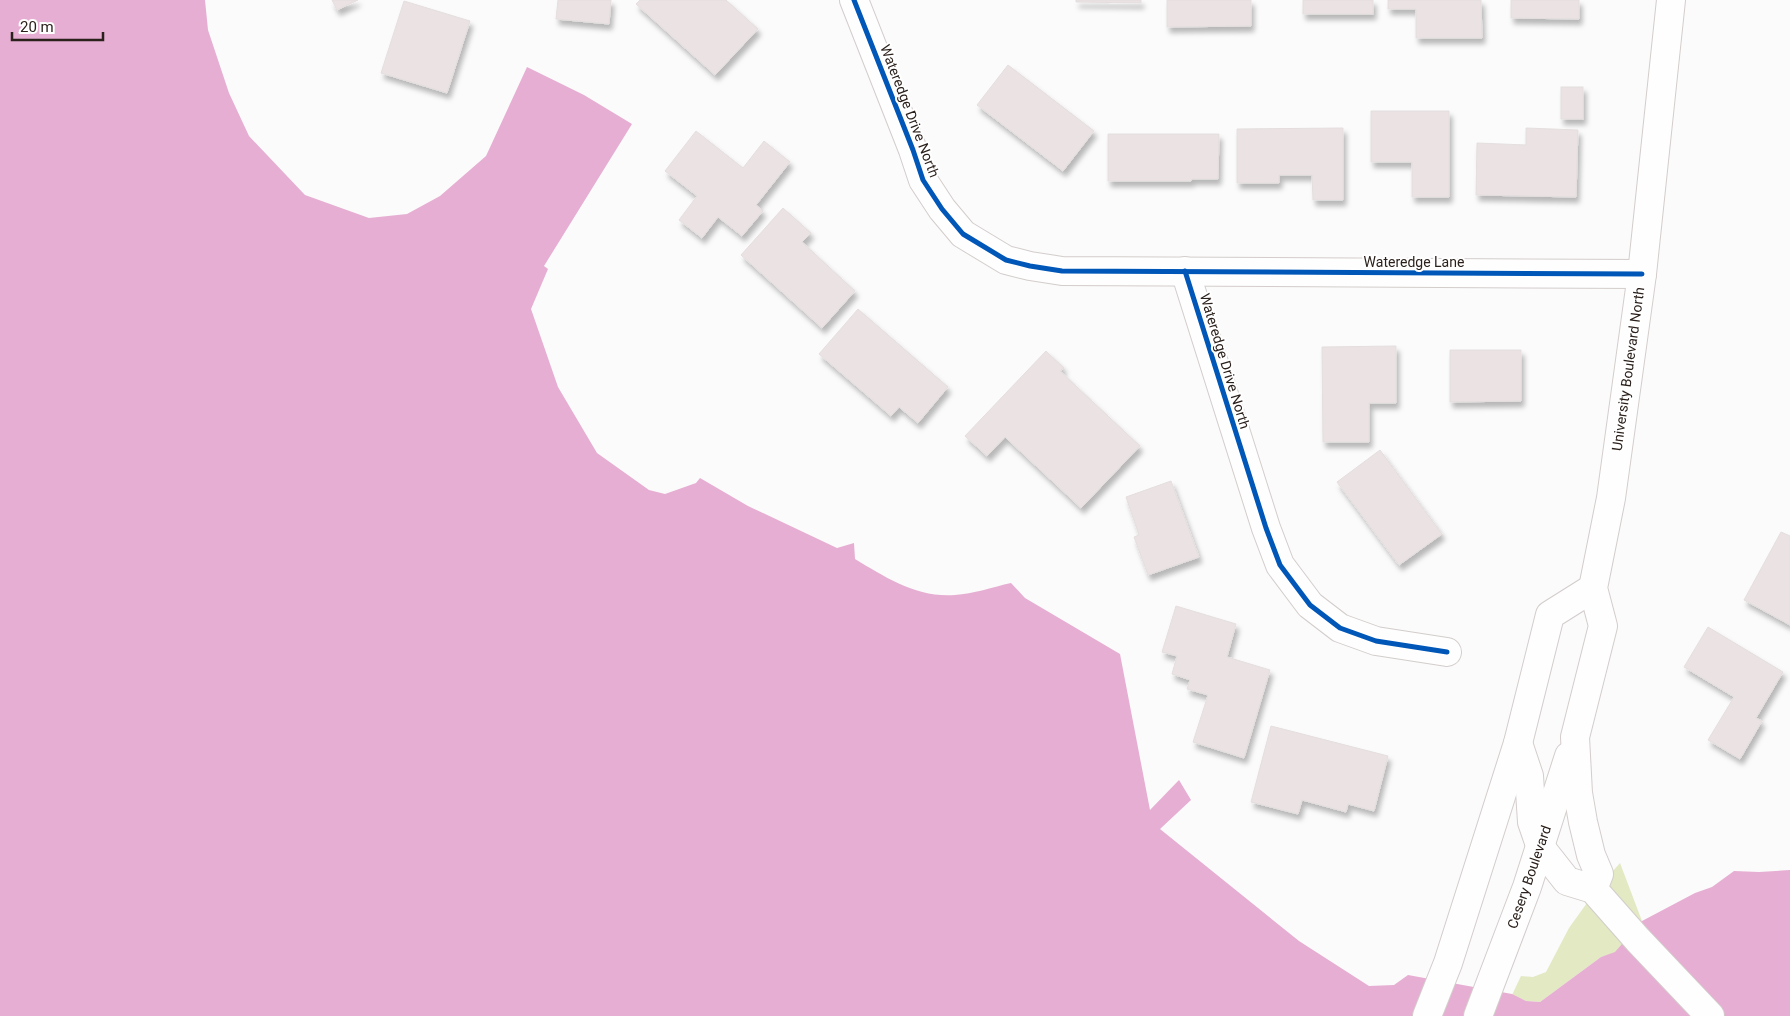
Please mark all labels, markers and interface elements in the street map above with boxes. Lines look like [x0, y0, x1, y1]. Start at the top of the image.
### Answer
scale bar [12, 10, 104, 42]
text: 20 m [20, 18, 54, 36]
street label: Wateredge Drive North [877, 42, 943, 180]
street label: Wateredge Lane [1364, 254, 1464, 270]
street label: University Boulevard North [1609, 286, 1647, 452]
street label: Wateredge Drive North [1197, 291, 1253, 431]
street label: Cesery Boulevard [1504, 823, 1554, 931]

